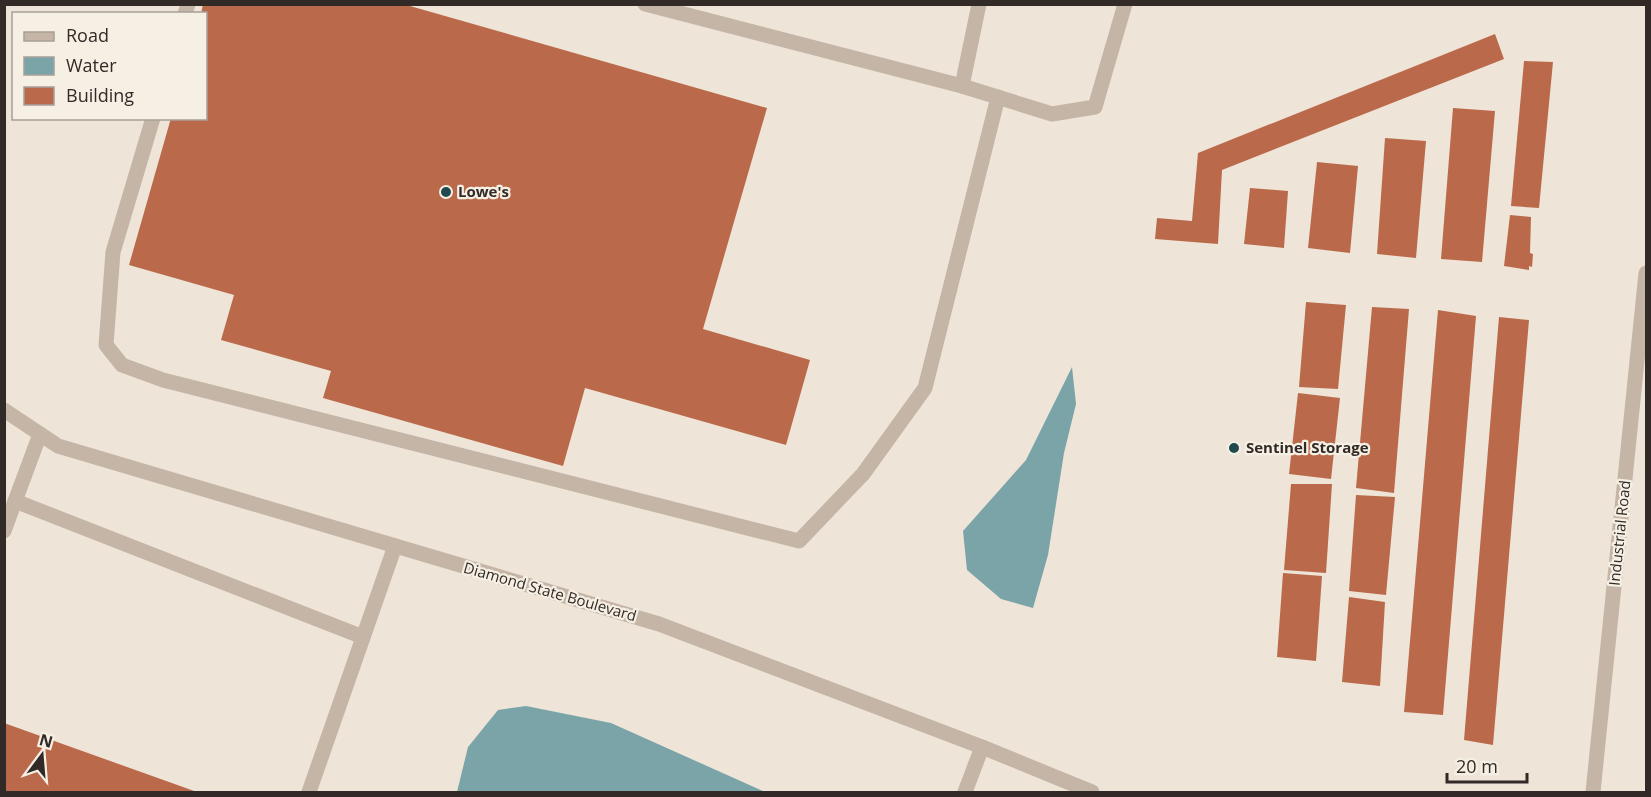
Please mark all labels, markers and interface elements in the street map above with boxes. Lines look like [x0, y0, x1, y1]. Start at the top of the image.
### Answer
legend [12, 12, 207, 120]
text: Road [66, 23, 109, 47]
text: Water [66, 53, 117, 77]
text: Building [66, 83, 134, 107]
place label: Lowe's [458, 181, 509, 201]
marker: Lowe's [439, 185, 453, 199]
place label: Sentinel Storage [1246, 437, 1369, 457]
marker: Sentinel Storage [1227, 441, 1241, 455]
street label: Industrial Road [1604, 479, 1634, 587]
street label: Diamond State Boulevard [461, 557, 639, 625]
north arrow [12, 725, 72, 785]
text: N [37, 728, 55, 753]
scale bar [1447, 746, 1526, 784]
text: 20 m [1456, 754, 1498, 778]

